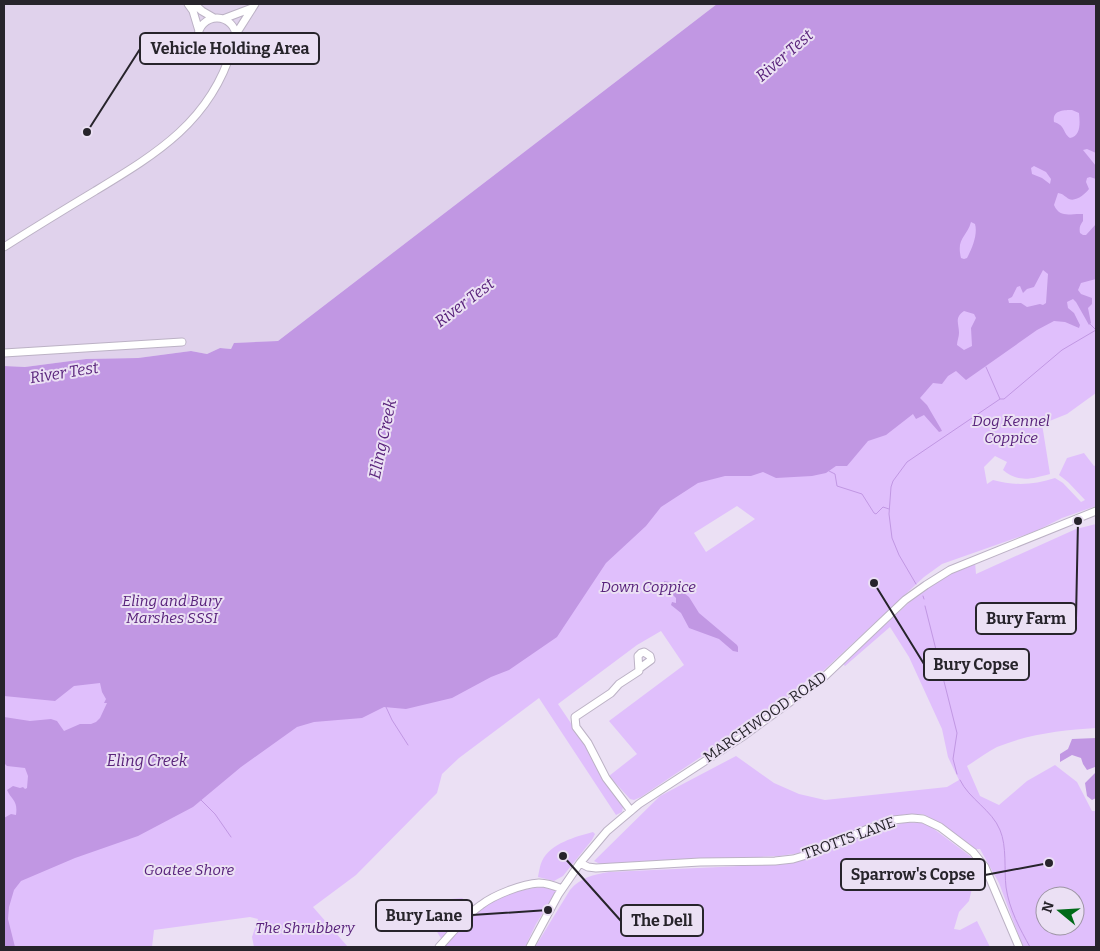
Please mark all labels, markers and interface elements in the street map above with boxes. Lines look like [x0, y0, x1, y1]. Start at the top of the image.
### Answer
water label: River Test [752, 25, 817, 85]
callout: Vehicle Holding Area [140, 33, 319, 64]
text: Vehicle Holding Area [150, 39, 310, 58]
water label: River Test [431, 274, 498, 331]
water label: River Test [28, 358, 100, 387]
water label: Eling Creek [365, 397, 400, 481]
park label: Dog Kennel Coppice [972, 412, 1050, 447]
park label: Down Coppice [600, 578, 696, 596]
park label: Eling and Bury Marshes SSSI [122, 592, 223, 627]
callout: Bury Farm [976, 603, 1076, 634]
text: Bury Farm [986, 609, 1067, 628]
callout: Bury Copse [924, 649, 1029, 680]
text: Bury Copse [933, 655, 1019, 674]
street label: MARCHWOOD ROAD [700, 668, 830, 766]
water label: Eling Creek [107, 751, 188, 770]
street label: TROTTS LANE [800, 813, 898, 863]
callout: Sparrow's Copse [841, 859, 985, 890]
park label: Goatee Shore [144, 861, 235, 879]
text: Sparrow's Copse [851, 865, 975, 884]
north arrow [1035, 886, 1085, 936]
text: N [1038, 899, 1058, 915]
callout: Bury Lane [376, 900, 472, 931]
callout: The Dell [621, 905, 703, 936]
text: Bury Lane [386, 906, 463, 925]
text: The Dell [631, 911, 693, 930]
park label: The Shrubbery [255, 919, 356, 937]

